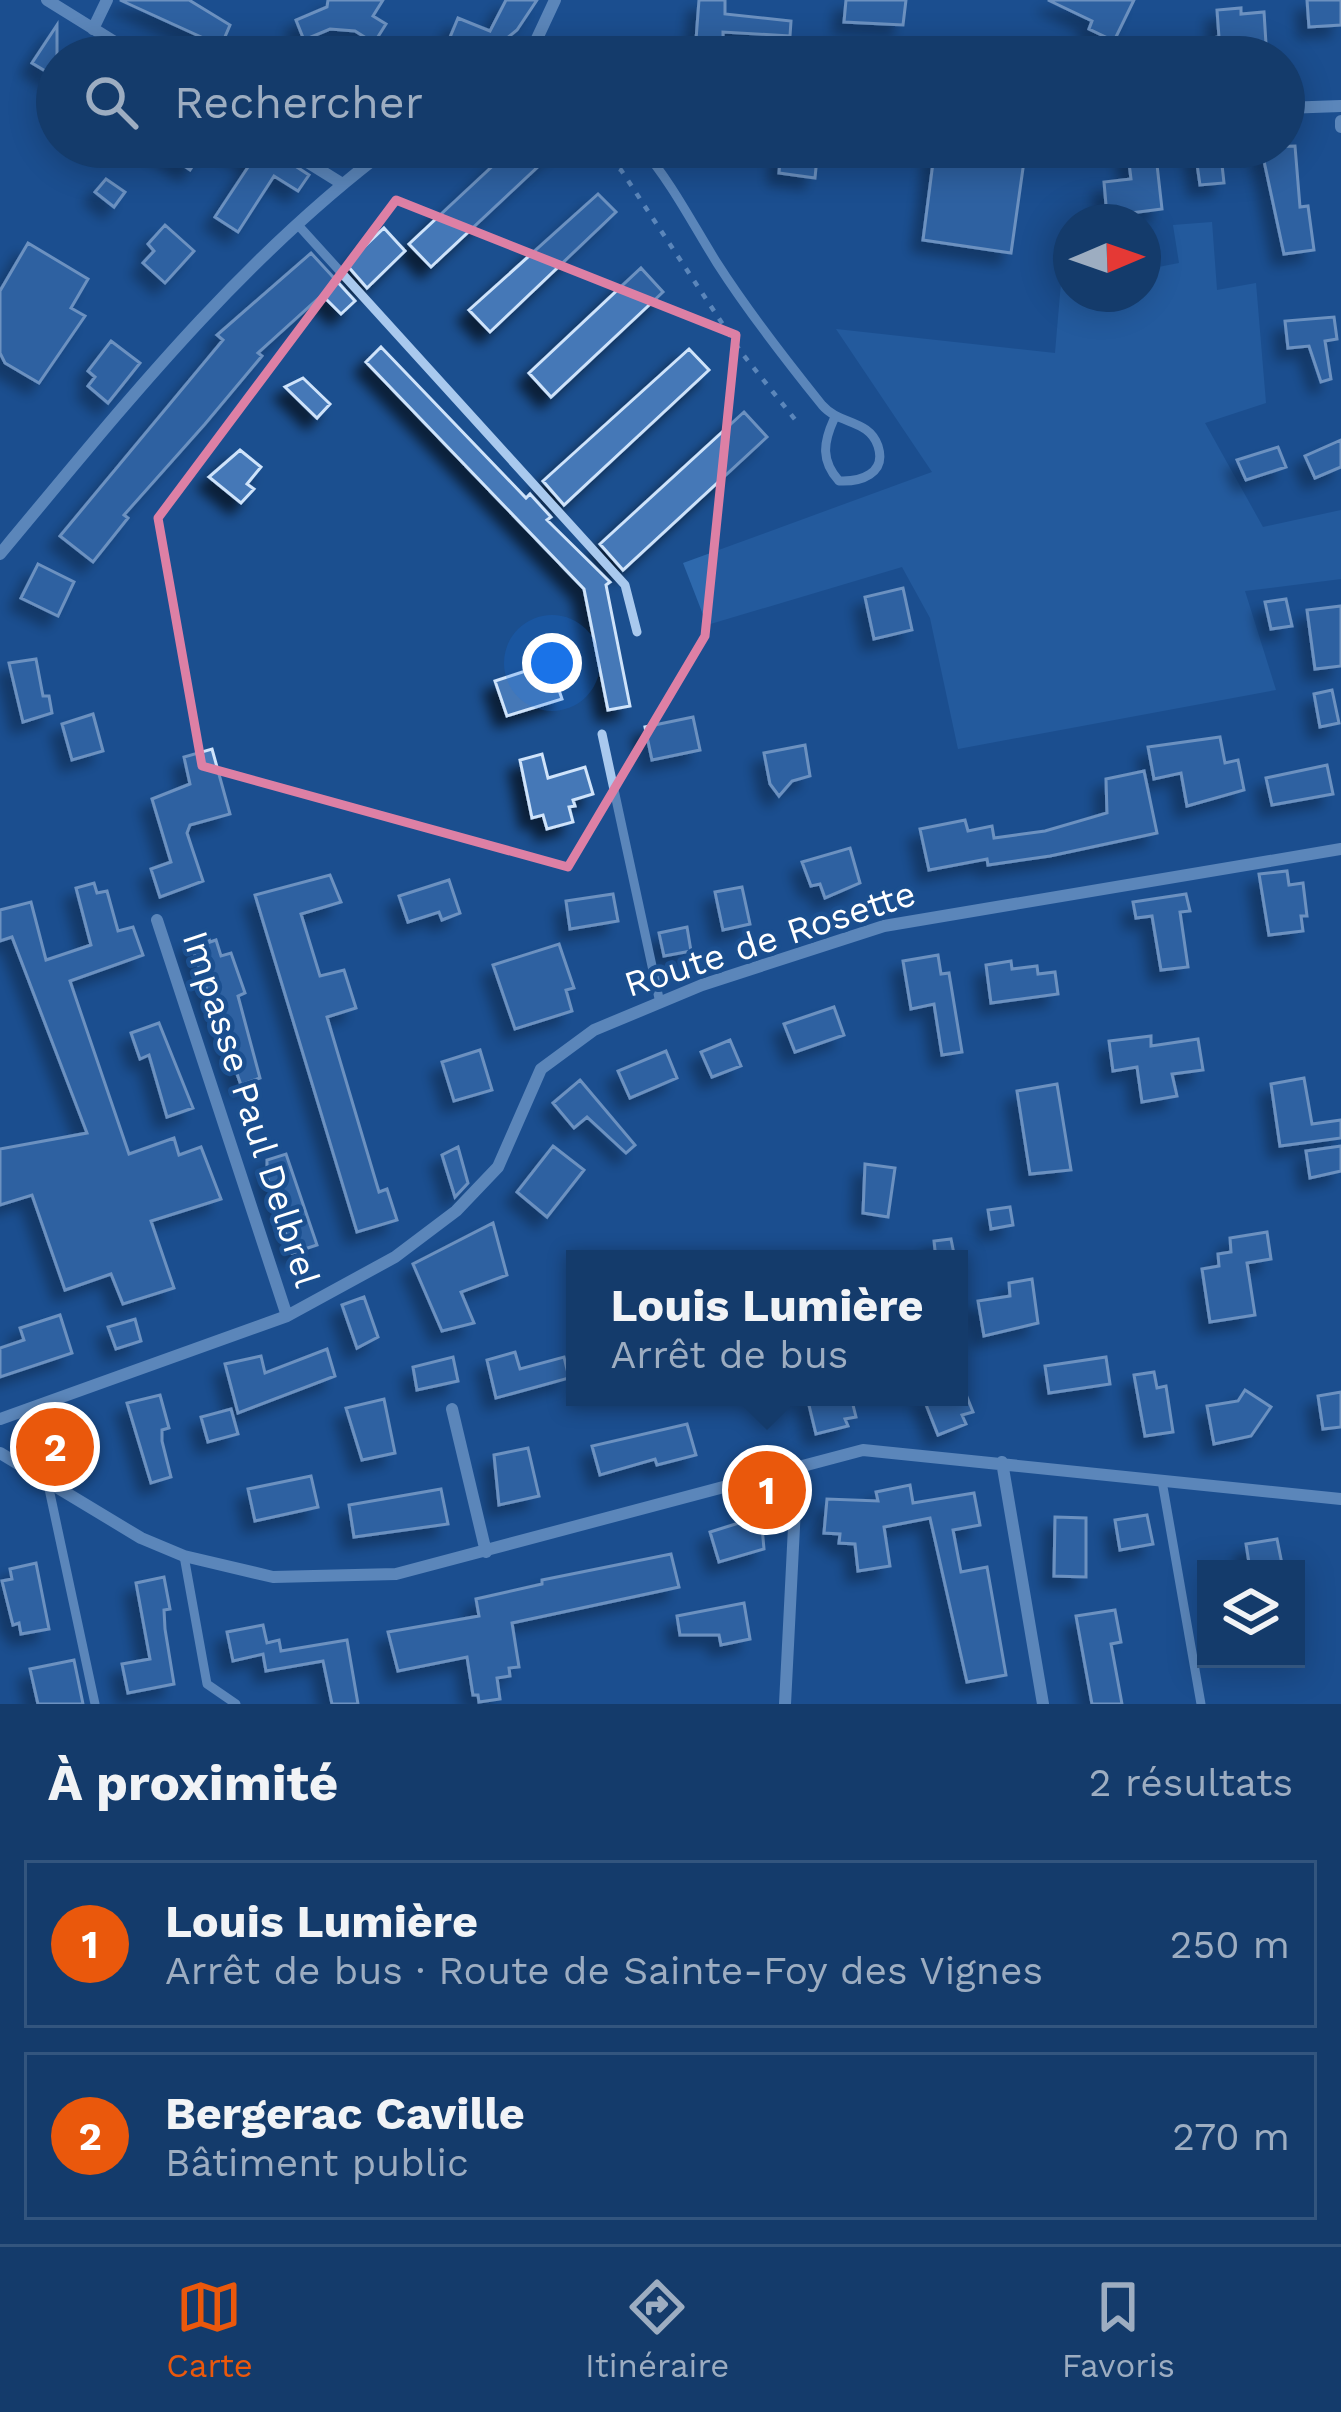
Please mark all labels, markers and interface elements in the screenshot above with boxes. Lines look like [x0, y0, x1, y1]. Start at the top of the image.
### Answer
search box [36, 36, 1305, 168]
icon: search [78, 69, 144, 135]
text: Rechercher [174, 76, 423, 129]
north arrow [1053, 204, 1161, 312]
your location [522, 633, 582, 693]
street label: Route de Rosette [619, 872, 921, 1006]
street label: Impasse Paul Delbrel [174, 926, 328, 1292]
popup [566, 1250, 968, 1406]
text: Louis Lumière [611, 1279, 923, 1332]
text: Arrêt de bus [611, 1332, 848, 1377]
pin: 2 [16, 1402, 94, 1492]
pin: 1 [728, 1445, 806, 1535]
map controls [1197, 1560, 1305, 1668]
button: layers [1197, 1560, 1305, 1668]
text: À proximité [48, 1753, 338, 1812]
text: 2 résultats [1089, 1760, 1293, 1805]
text: Louis Lumière [165, 1895, 478, 1948]
text: 1 [82, 1922, 98, 1967]
text: 250 m [1170, 1922, 1290, 1967]
text: Arrêt de bus · Route de Sainte-Foy des Vignes [165, 1948, 1043, 1993]
text: Bergerac Caville [165, 2087, 525, 2140]
text: 2 [78, 2114, 102, 2159]
text: 270 m [1172, 2114, 1290, 2159]
text: Bâtiment public [165, 2140, 469, 2185]
tab: Carte [166, 2274, 253, 2385]
tab: Itinéraire [585, 2274, 729, 2385]
tab: Favoris [1062, 2274, 1175, 2385]

